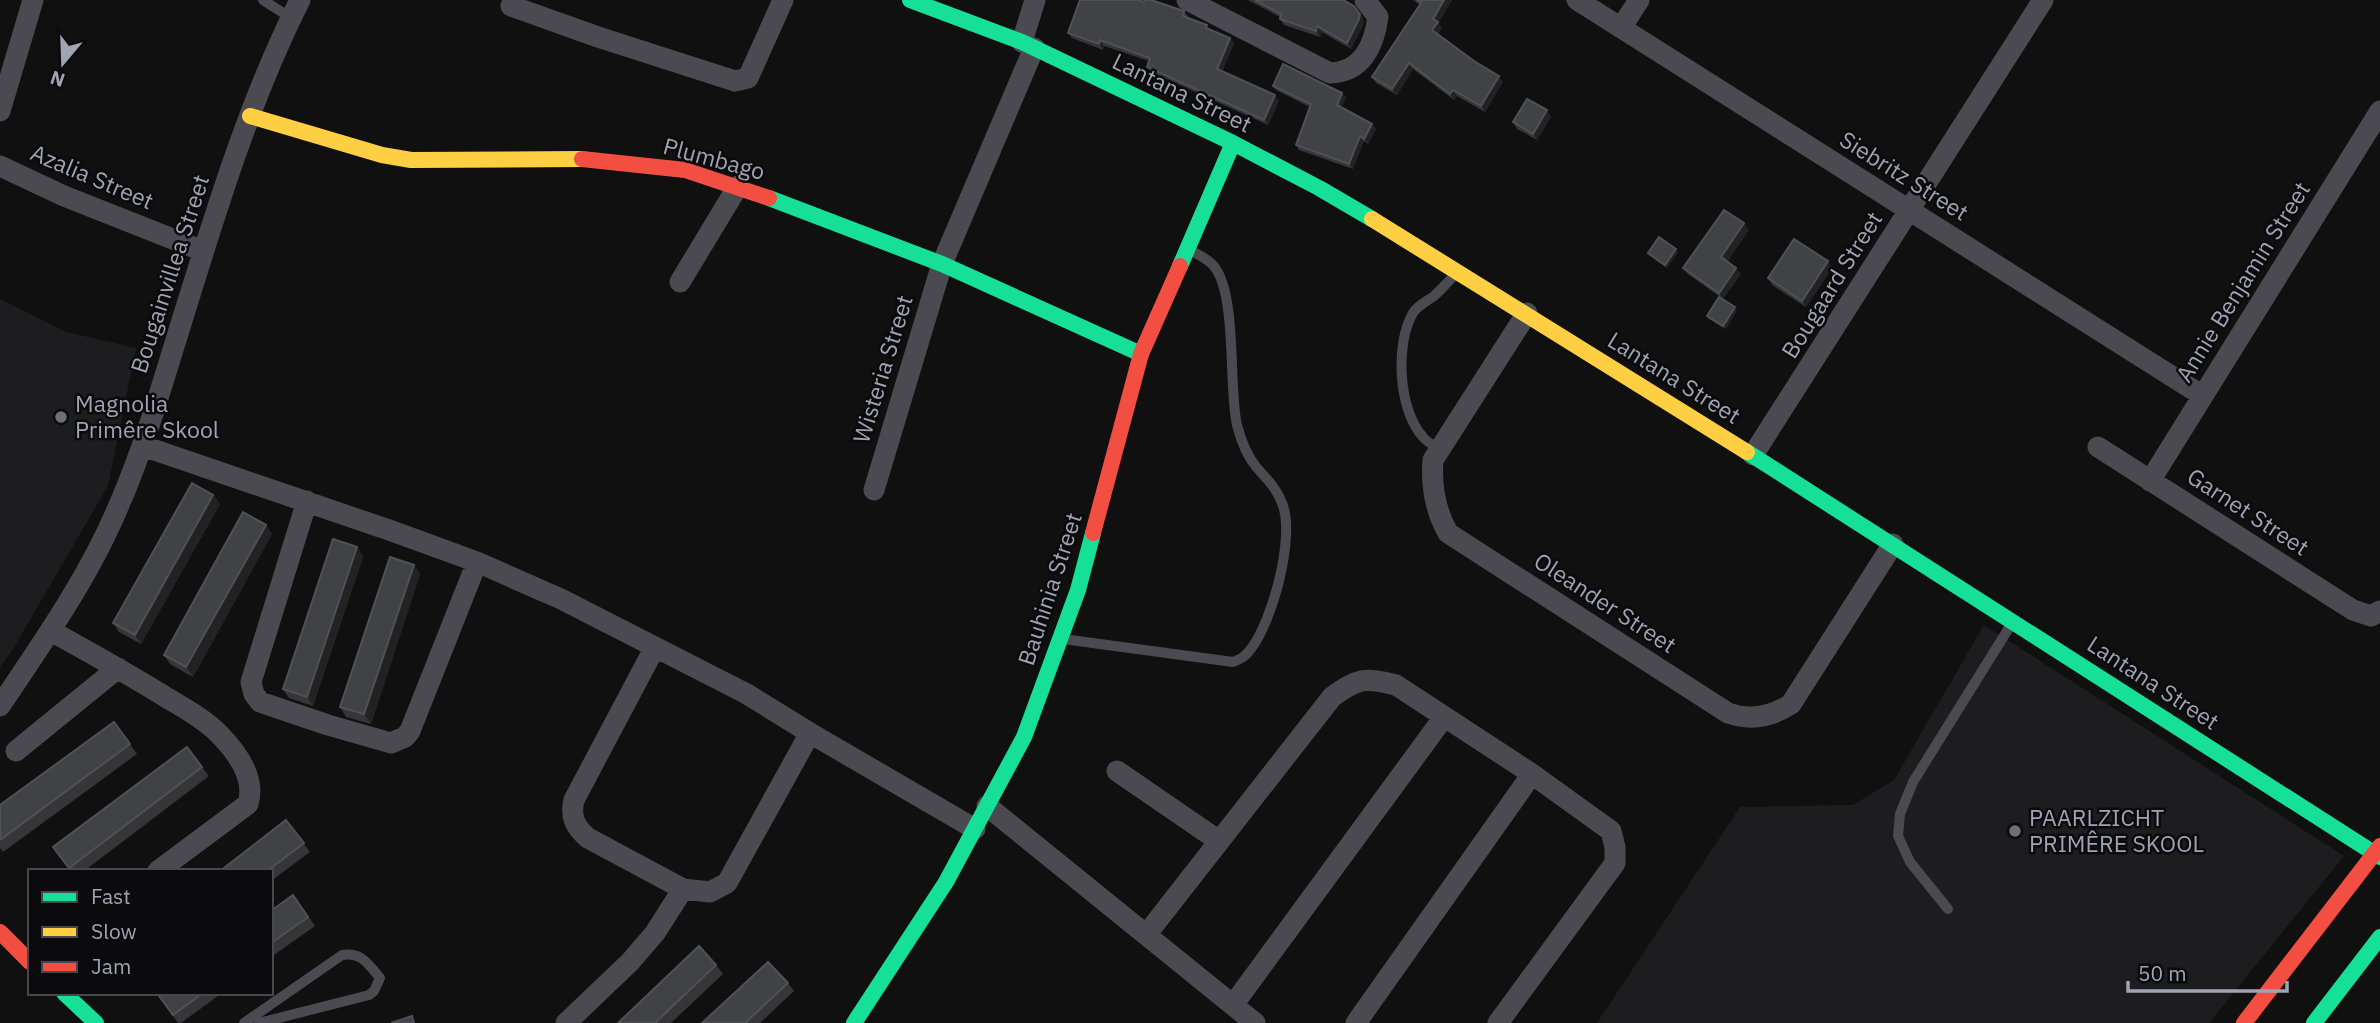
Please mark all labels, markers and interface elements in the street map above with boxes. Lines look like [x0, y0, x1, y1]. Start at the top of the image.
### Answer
north arrow [28, 28, 98, 98]
street label: Lantana Street [1108, 46, 1257, 139]
text: N [47, 65, 68, 93]
street label: Siebritz Street [1834, 124, 1975, 227]
street label: Plumbago [660, 130, 768, 186]
street label: Azalia Street [26, 137, 158, 215]
street label: Bougainvillea Street [123, 171, 215, 377]
street label: Annie Benjamin Street [2168, 176, 2316, 387]
street label: Bougaard Street [1774, 205, 1888, 364]
street label: Wisteria Street [845, 291, 919, 446]
street label: Lantana Street [1603, 324, 1747, 430]
place label: Magnolia Primêre Skool [75, 388, 219, 444]
marker: Magnolia Primêre Skool [53, 409, 69, 425]
street label: Garnet Street [2182, 461, 2315, 562]
street label: Bauhinia Street [1010, 509, 1088, 669]
street label: Oleander Street [1529, 545, 1682, 659]
street label: Lantana Street [2082, 628, 2225, 736]
place label: PAARLZICHT PRIMÊRE SKOOL [2029, 802, 2204, 858]
marker: PAARLZICHT PRIMÊRE SKOOL [2007, 823, 2023, 839]
legend [28, 869, 273, 995]
text: Fast [91, 882, 131, 910]
text: Slow [91, 917, 137, 945]
scale bar [2128, 950, 2287, 994]
text: Jam [91, 952, 131, 980]
text: 50 m [2138, 959, 2187, 987]

